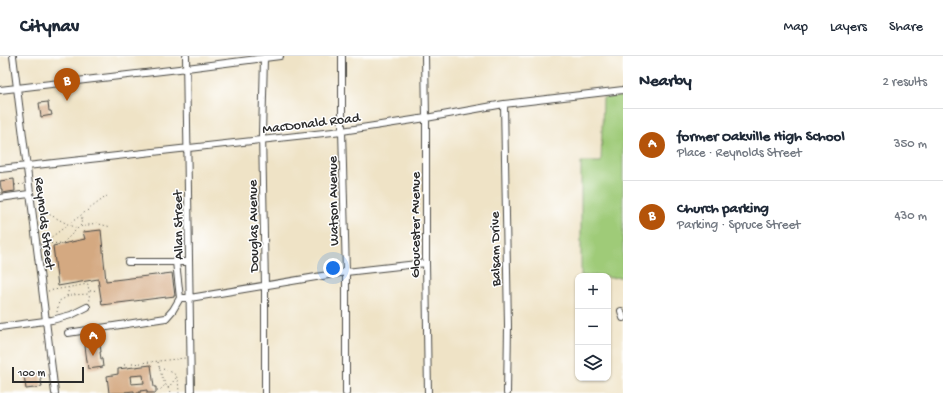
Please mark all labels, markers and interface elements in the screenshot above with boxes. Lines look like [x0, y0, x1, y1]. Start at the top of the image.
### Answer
text: Citynav [20, 16, 79, 39]
text: Map [784, 19, 808, 36]
text: Layers [830, 19, 867, 36]
text: Share [889, 19, 923, 36]
pin: B [54, 68, 80, 101]
text: Nearby [639, 72, 692, 92]
text: 2 results [882, 75, 927, 90]
street label: MacDonald Road [262, 110, 363, 139]
text: former Oakville High School [677, 128, 845, 146]
text: A [648, 137, 656, 152]
text: 350 m [894, 137, 927, 152]
text: Place · Reynolds Street [677, 146, 801, 161]
street label: Watson Avenue [325, 155, 344, 246]
street label: Gloucester Avenue [408, 171, 425, 278]
street label: Reynolds Street [29, 176, 58, 271]
street label: Douglas Avenue [245, 179, 264, 273]
street label: Allan Street [170, 189, 189, 260]
text: Church parking [677, 200, 769, 218]
text: B [649, 209, 655, 224]
text: 430 m [894, 209, 927, 224]
street label: Balsam Drive [487, 211, 506, 287]
text: Parking · Spruce Street [677, 218, 800, 233]
your location [323, 258, 343, 278]
map controls [575, 273, 611, 381]
button: + [575, 273, 611, 309]
button: − [575, 309, 611, 345]
pin: A [80, 323, 106, 356]
button: layers [575, 345, 611, 381]
scale bar [12, 365, 84, 384]
text: 100 m [18, 368, 45, 380]

